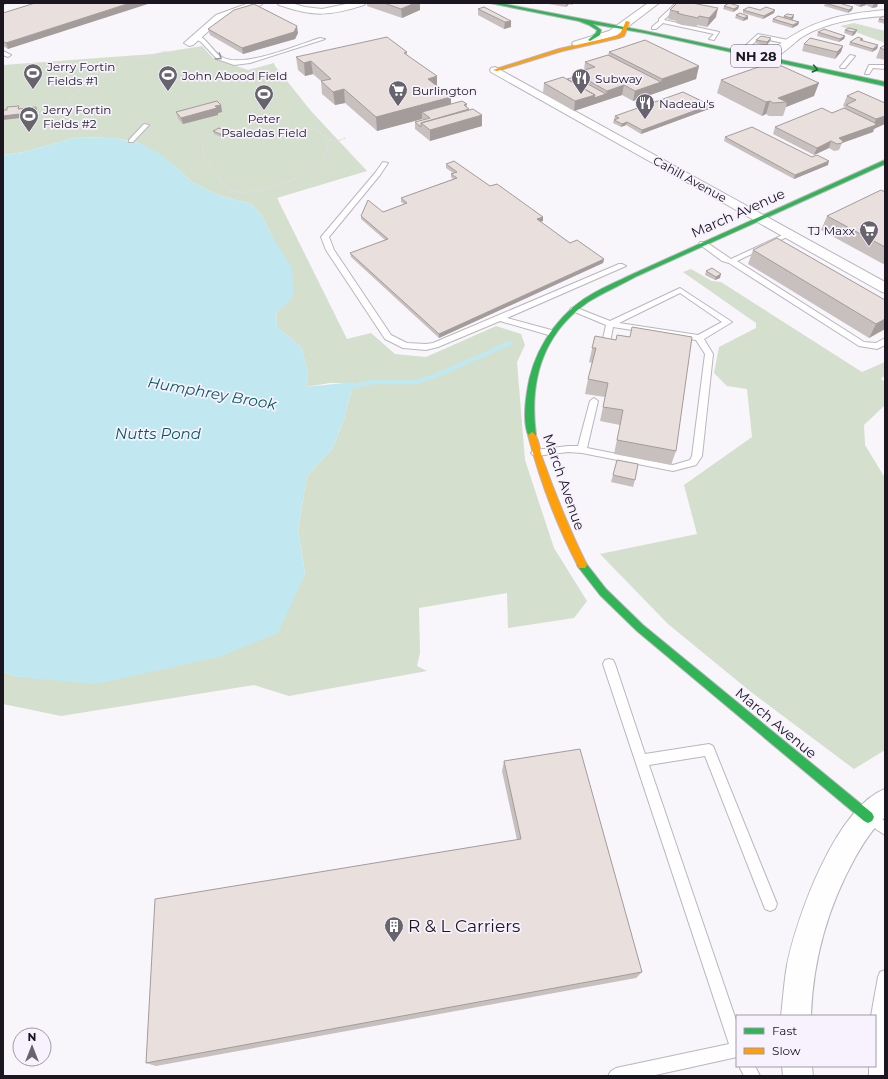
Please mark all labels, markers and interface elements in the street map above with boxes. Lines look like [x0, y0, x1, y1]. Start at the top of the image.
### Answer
road number: NH 28 [731, 45, 781, 67]
one-way arrow [214, 52, 221, 59]
place label: Jerry Fortin Fields #1 [46, 59, 115, 88]
sports icon: Jerry Fortin Fields #1 [22, 62, 44, 90]
sports icon: John Abood Field [157, 64, 179, 92]
one-way arrow [812, 64, 818, 73]
restaurant icon: Subway [570, 67, 592, 95]
place label: John Abood Field [181, 68, 287, 83]
place label: Subway [595, 71, 643, 86]
supermarket icon: Burlington [387, 79, 409, 107]
sports icon: Peter Psaledas Field [253, 83, 275, 111]
place label: Burlington [412, 83, 477, 98]
restaurant icon: Nadeau's [634, 92, 656, 120]
place label: Nadeau's [659, 96, 715, 111]
place label: Jerry Fortin Fields #2 [42, 102, 111, 131]
sports icon: Jerry Fortin Fields #2 [18, 105, 40, 133]
place label: Peter Psaledas Field [221, 111, 307, 140]
street label: Cahill Avenue [651, 153, 729, 205]
street label: March Avenue [688, 184, 788, 242]
supermarket icon: TJ Maxx [858, 219, 880, 247]
place label: TJ Maxx [808, 223, 856, 238]
water label: Humphrey Brook [146, 372, 279, 414]
water label: Nutts Pond [115, 424, 202, 443]
street label: March Avenue [539, 431, 589, 533]
street label: March Avenue [732, 684, 820, 762]
building icon: R & L Carriers [383, 915, 405, 943]
place label: R & L Carriers [408, 916, 520, 936]
legend [736, 1015, 876, 1067]
text: Fast [772, 1023, 797, 1038]
north arrow [12, 1027, 52, 1067]
text: N [28, 1030, 36, 1044]
text: Slow [772, 1043, 801, 1058]

